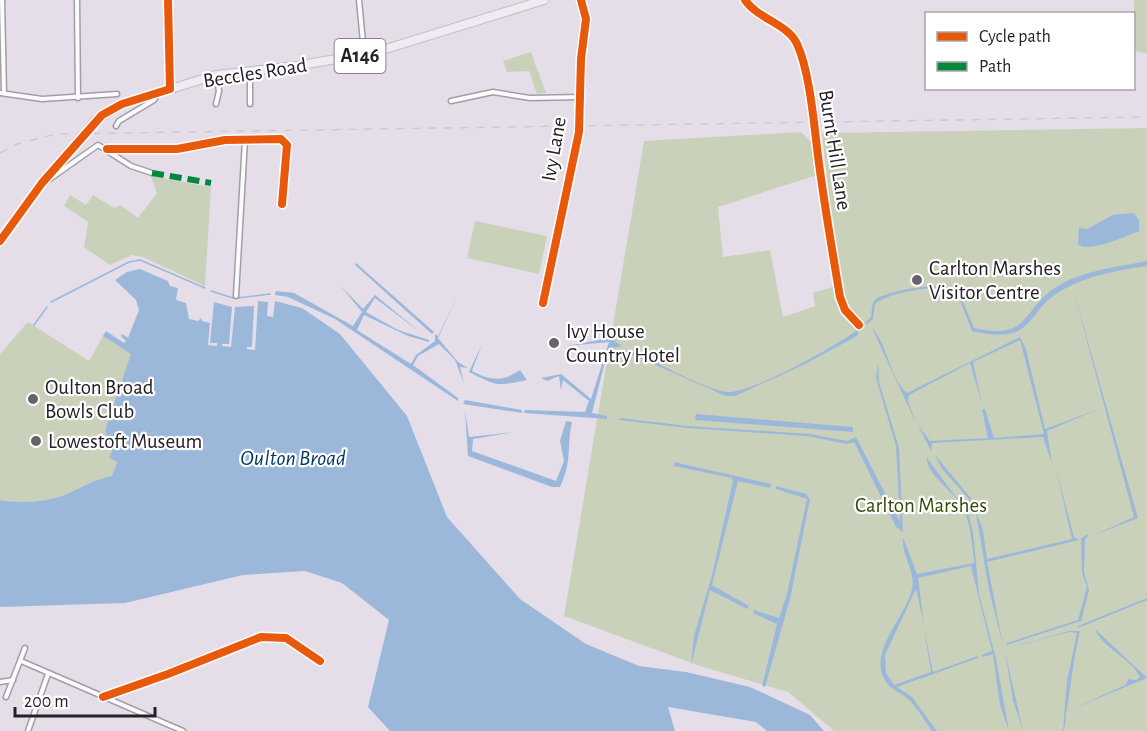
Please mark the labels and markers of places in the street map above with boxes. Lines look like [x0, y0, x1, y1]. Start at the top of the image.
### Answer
place label: Carlton Marshes Visitor Centre [929, 258, 1061, 303]
marker: Carlton Marshes Visitor Centre [910, 273, 924, 287]
place label: Ivy House Country Hotel [566, 321, 680, 366]
marker: Ivy House Country Hotel [547, 336, 561, 350]
place label: Oulton Broad Bowls Club [45, 377, 154, 422]
marker: Oulton Broad Bowls Club [26, 392, 40, 406]
place label: Lowestoft Museum [48, 431, 202, 452]
marker: Lowestoft Museum [29, 434, 43, 448]

